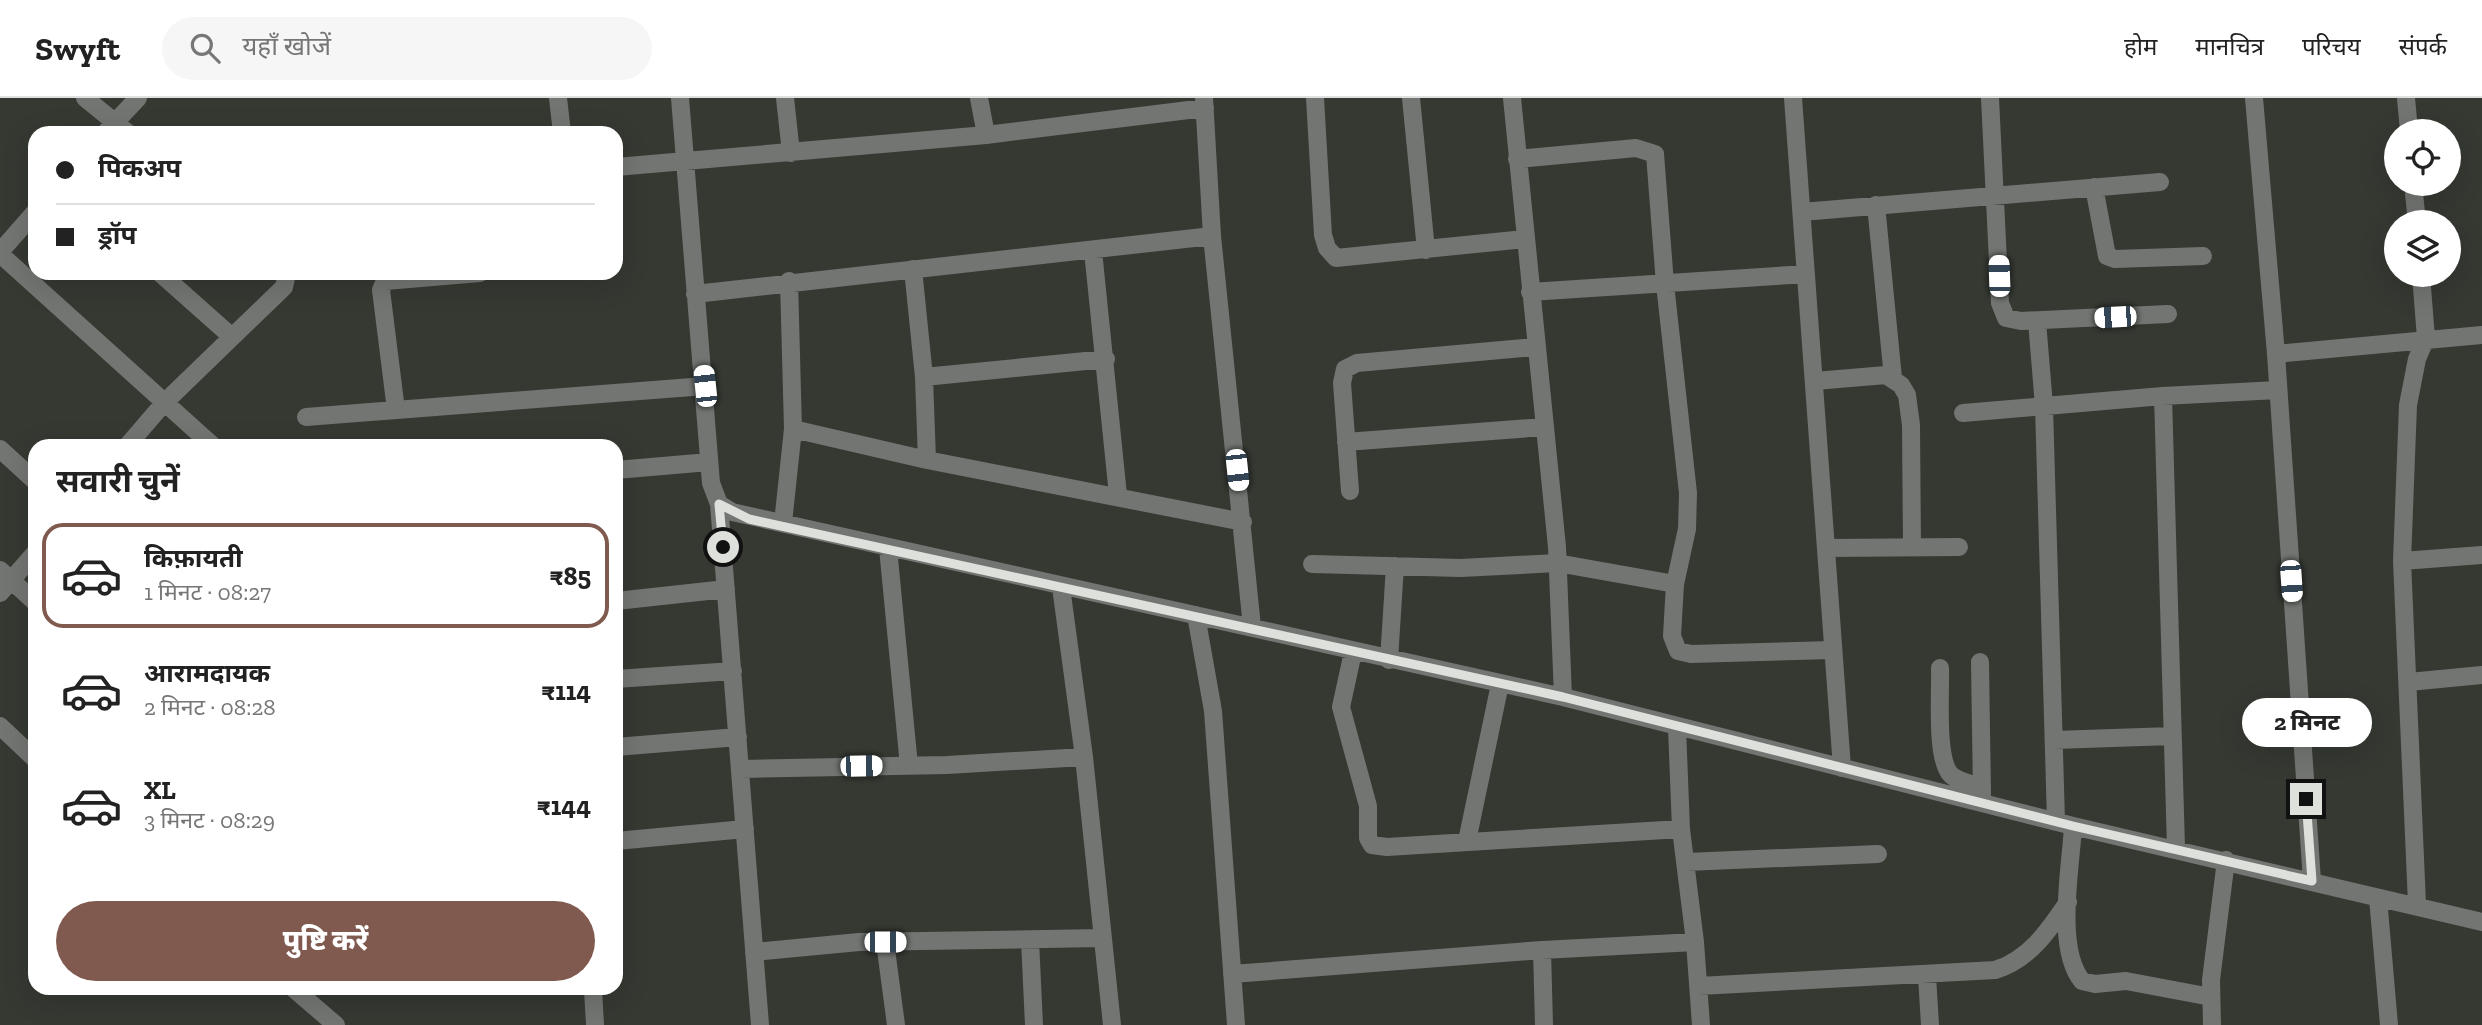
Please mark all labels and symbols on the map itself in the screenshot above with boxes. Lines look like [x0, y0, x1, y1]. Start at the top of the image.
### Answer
car [1988, 255, 2011, 297]
car [2094, 305, 2137, 329]
car [693, 364, 718, 408]
car [1225, 448, 1250, 492]
route start [707, 531, 739, 563]
car [2280, 559, 2303, 603]
callout: 2 मिनट [2241, 698, 2371, 746]
car [840, 755, 883, 777]
route end [2290, 783, 2322, 815]
car [865, 932, 907, 953]

